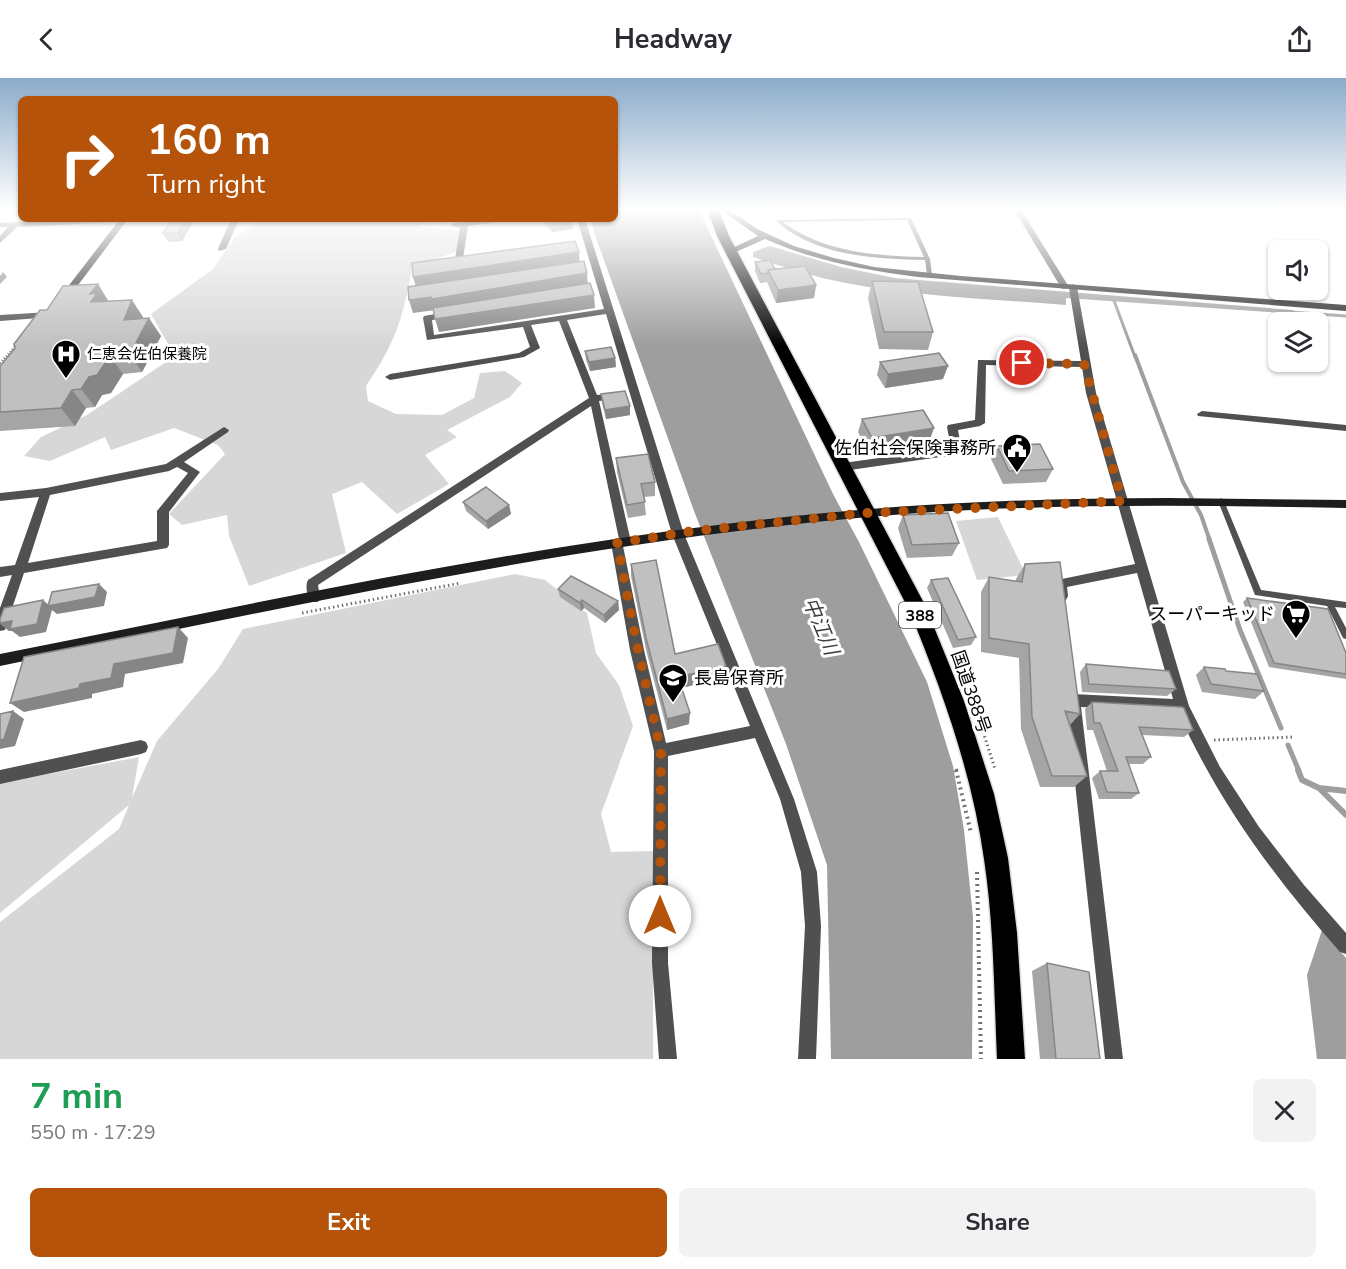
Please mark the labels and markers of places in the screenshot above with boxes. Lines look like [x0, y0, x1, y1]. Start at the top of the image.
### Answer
pin [996, 337, 1047, 388]
hospital icon: 仁恵会佐伯保養院 [50, 338, 82, 380]
place label: 仁恵会佐伯保養院 [87, 344, 207, 364]
public building icon: 佐伯社会保険事務所 [1001, 432, 1033, 474]
place label: 佐伯社会保険事務所 [834, 436, 996, 460]
supermarket icon: スーパーキッド [1280, 598, 1312, 640]
place label: スーパーキッド [1149, 602, 1275, 626]
school or university icon: 長島保育所 [657, 662, 689, 704]
place label: 長島保育所 [694, 666, 784, 690]

